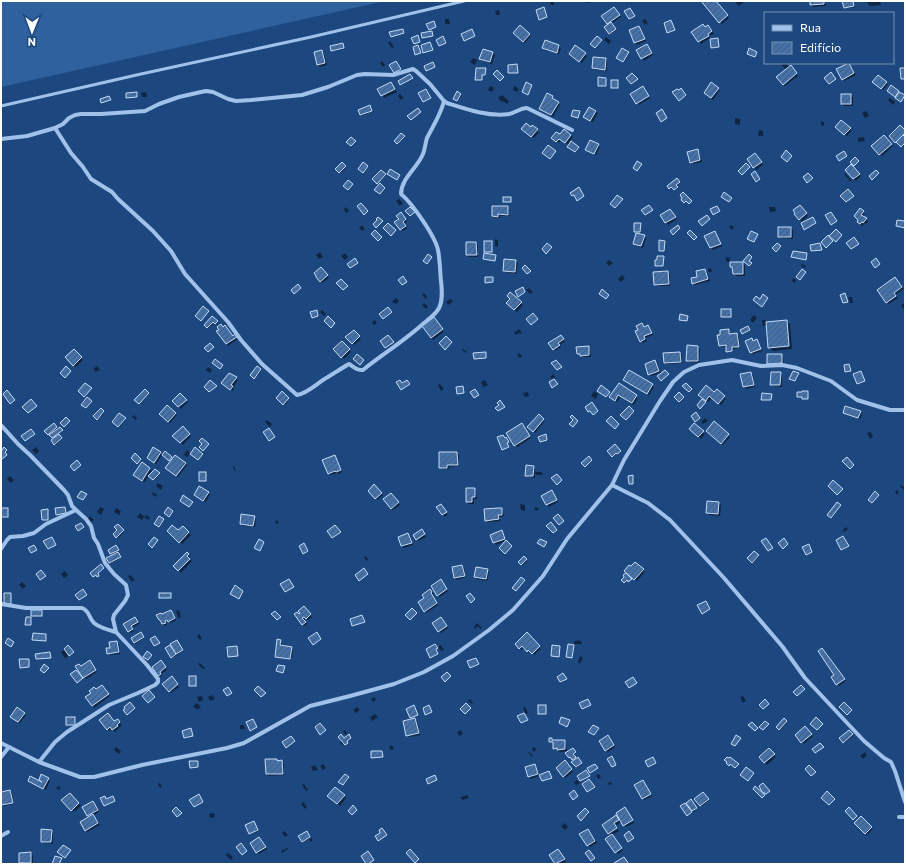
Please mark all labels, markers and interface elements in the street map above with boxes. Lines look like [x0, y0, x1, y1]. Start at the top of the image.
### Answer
north arrow [12, 12, 52, 52]
legend [764, 12, 894, 64]
text: Rua [800, 20, 821, 34]
text: N [28, 36, 36, 49]
text: Edifício [800, 40, 841, 54]

